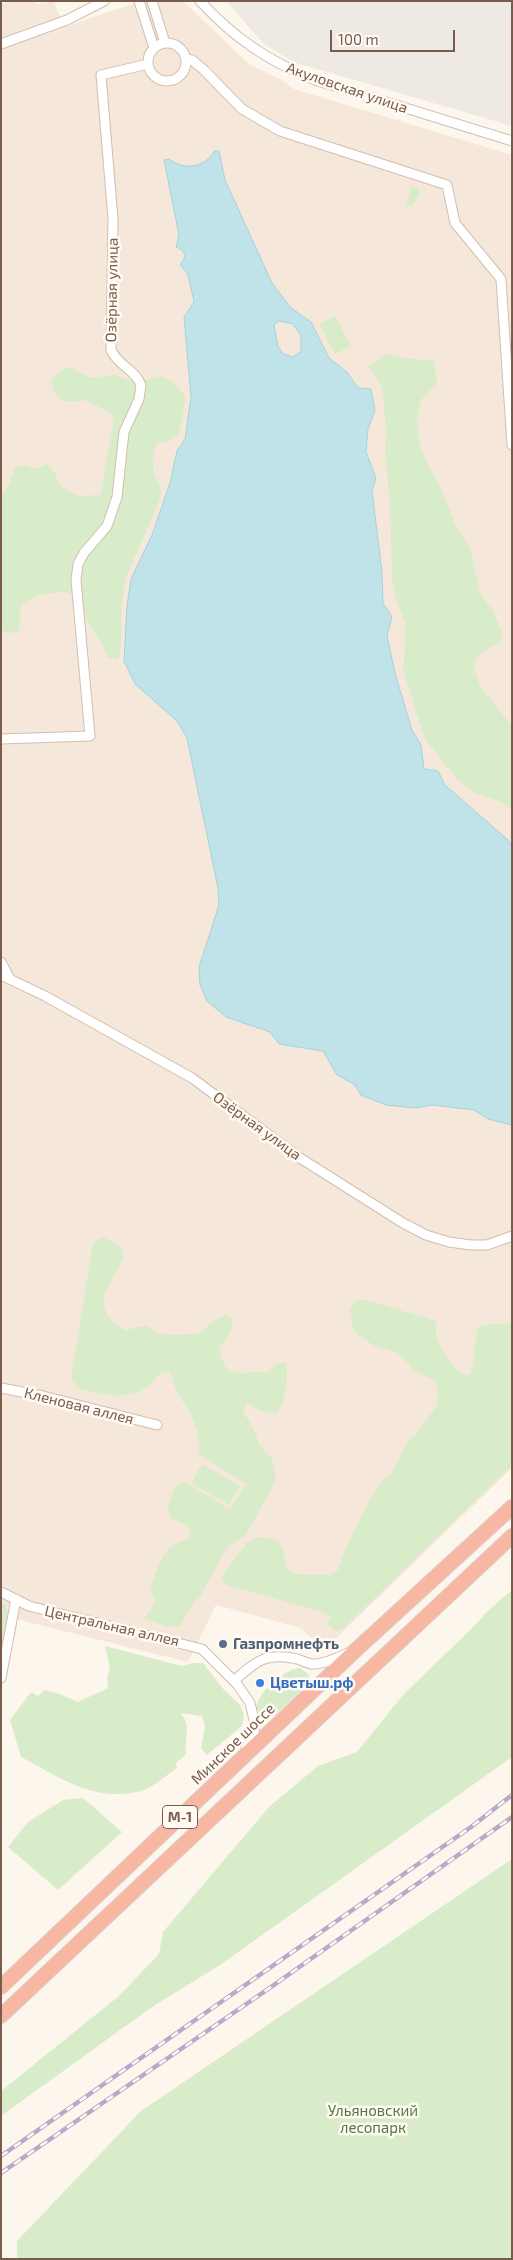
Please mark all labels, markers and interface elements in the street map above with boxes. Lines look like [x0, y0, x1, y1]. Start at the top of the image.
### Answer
scale bar [333, 20, 458, 52]
text: 100 m [338, 30, 379, 48]
street label: Акуловская улица [284, 59, 410, 117]
street label: Озёрная улица [102, 238, 122, 342]
street label: Озёрная улица [209, 1088, 305, 1164]
street label: Кленовая аллея [22, 1384, 136, 1428]
street label: Центральная аллея [43, 1602, 181, 1650]
place label: Газпромнефть [233, 1635, 339, 1653]
marker: Газпромнефть [217, 1638, 229, 1650]
place label: Цветыш.рф [270, 1674, 354, 1692]
marker: Цветыш.рф [254, 1677, 266, 1689]
street label: Минское шоссе [187, 1700, 279, 1788]
road number: М-1 [162, 1805, 198, 1828]
park label: Ульяновский лесопарк [328, 2102, 418, 2137]

